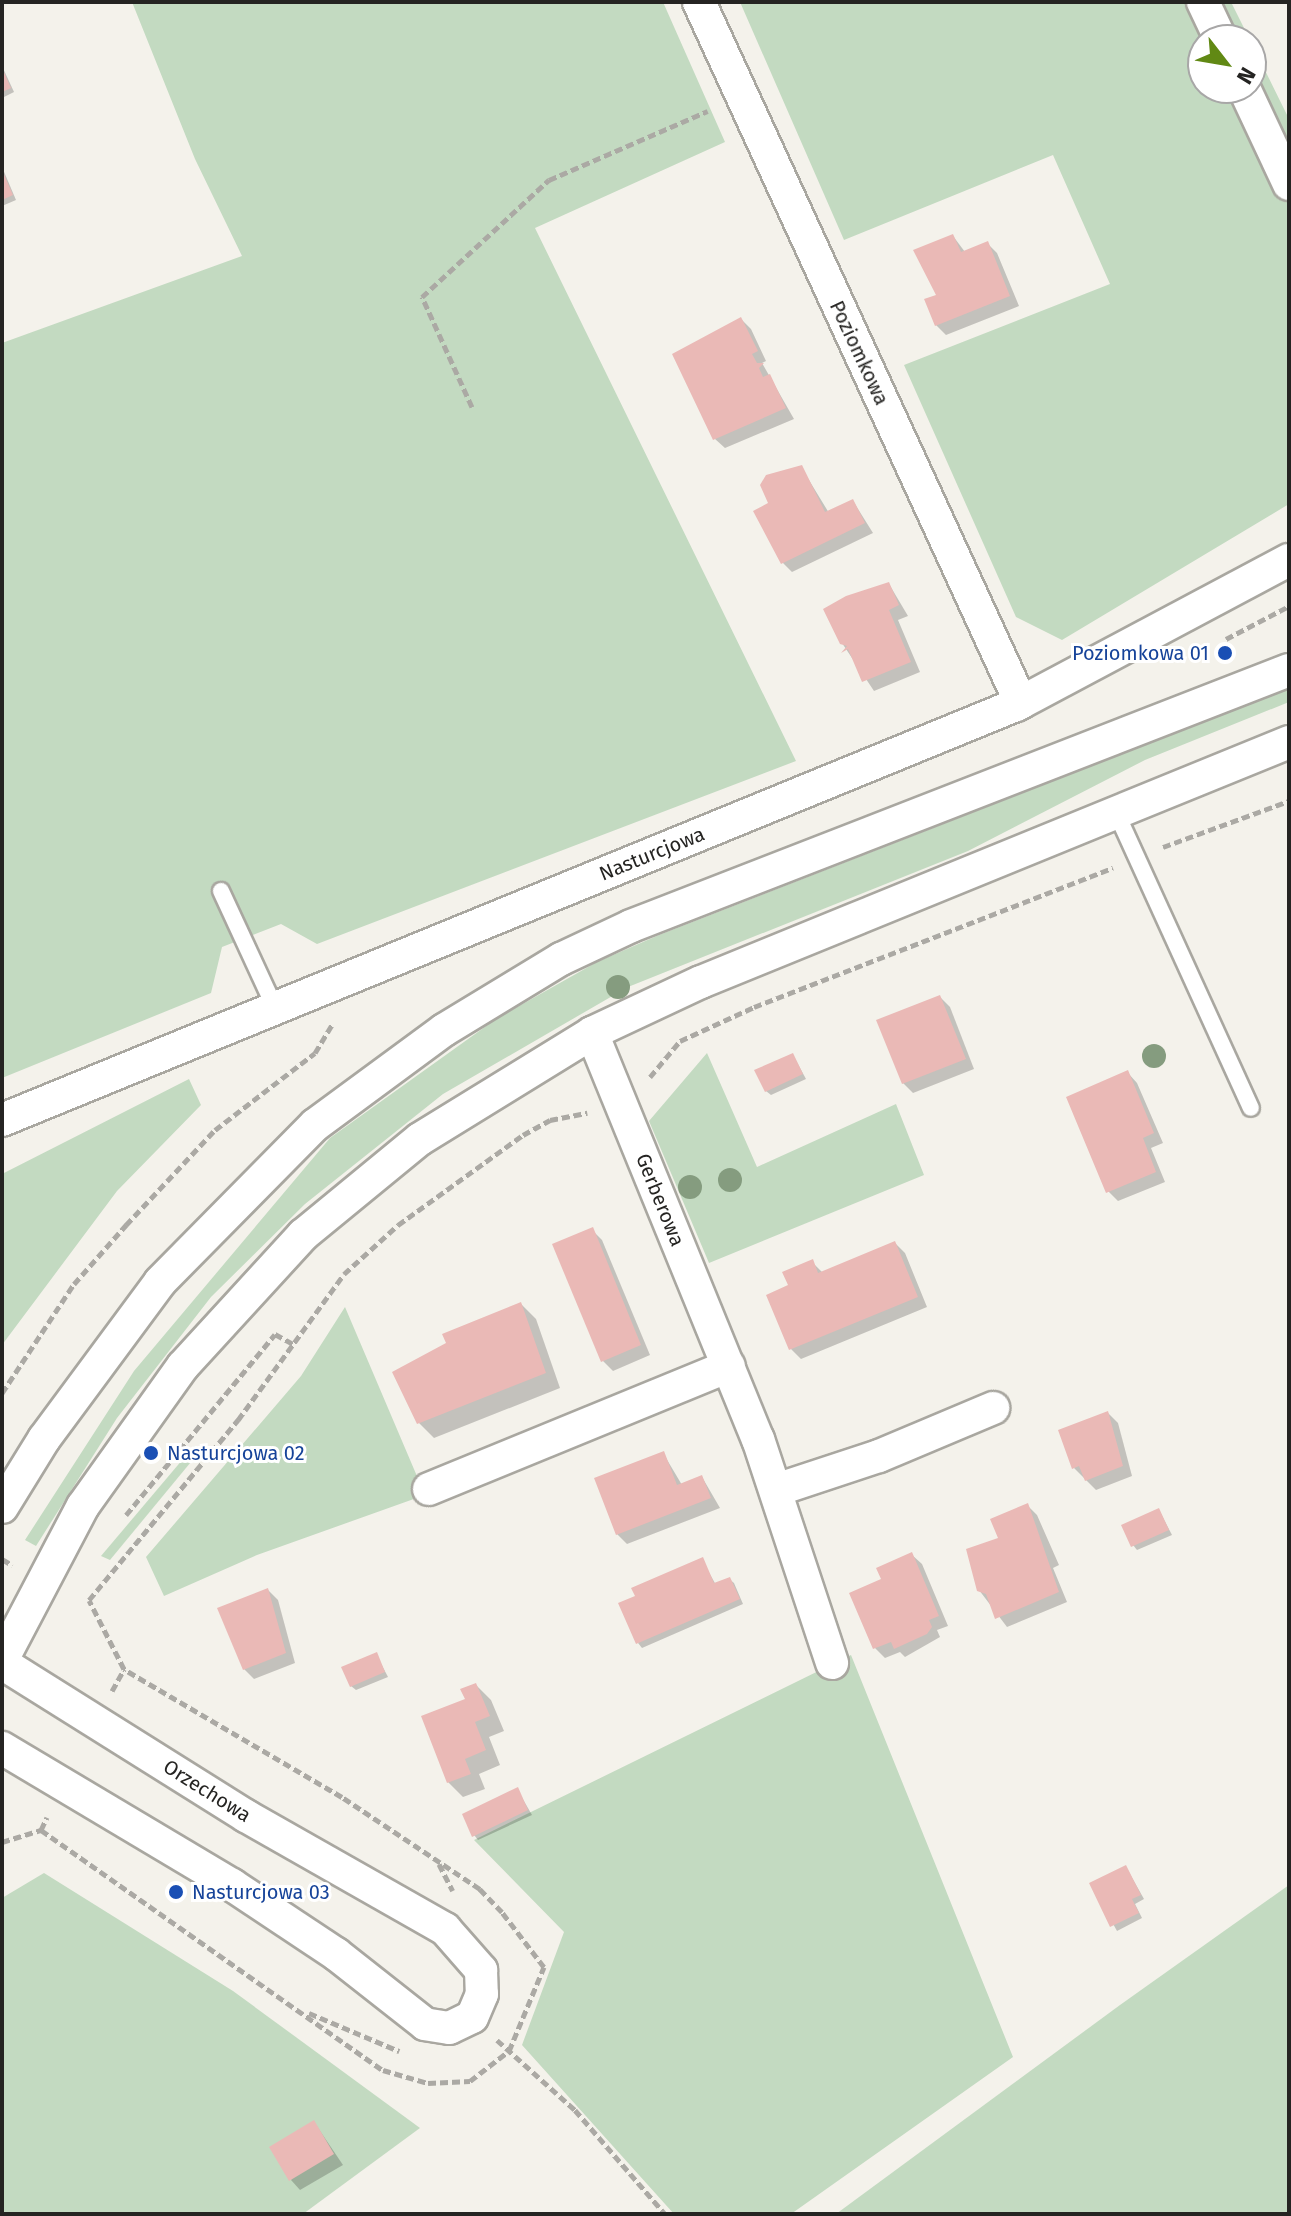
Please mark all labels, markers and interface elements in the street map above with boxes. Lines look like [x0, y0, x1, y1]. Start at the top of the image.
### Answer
north arrow [1187, 24, 1267, 104]
text: N [1231, 62, 1262, 89]
street label: Poziomkowa [824, 297, 894, 409]
place label: Poziomkowa 01 [1072, 641, 1209, 665]
marker: Poziomkowa 01 [1216, 644, 1234, 662]
street label: Nasturcjowa [596, 822, 708, 886]
street label: Gerberowa [631, 1150, 689, 1250]
place label: Nasturcjowa 02 [167, 1441, 305, 1465]
marker: Nasturcjowa 02 [142, 1444, 160, 1462]
street label: Orzechowa [159, 1755, 255, 1827]
place label: Nasturcjowa 03 [192, 1880, 330, 1904]
marker: Nasturcjowa 03 [167, 1883, 185, 1901]

